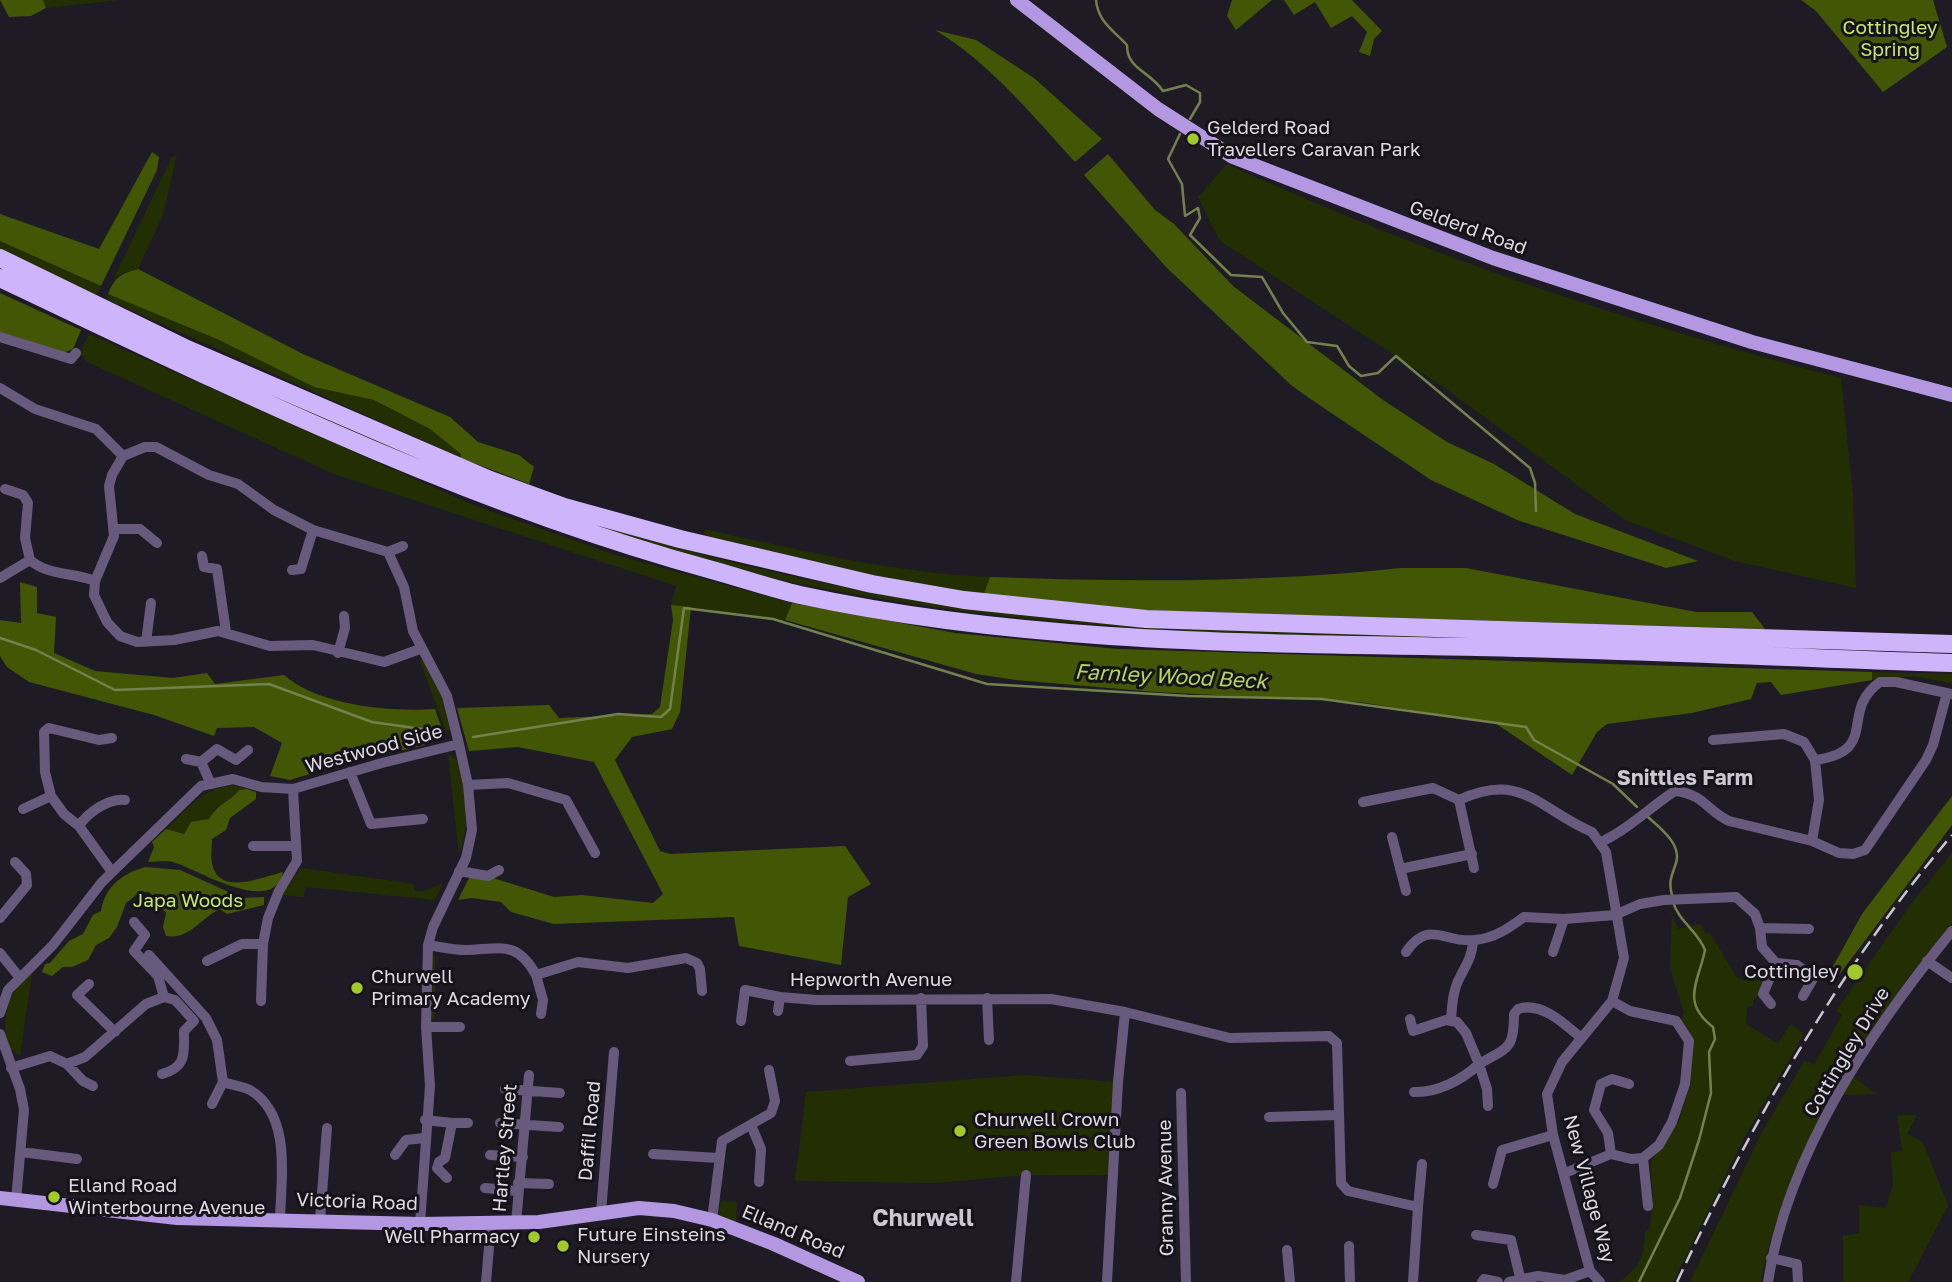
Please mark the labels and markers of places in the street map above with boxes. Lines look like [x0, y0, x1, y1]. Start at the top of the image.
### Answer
place label: Gelderd Road Travellers Caravan Park [1207, 117, 1421, 161]
marker: Gelderd Road Travellers Caravan Park [1185, 131, 1201, 147]
place label: Cottingley [1744, 961, 1839, 983]
marker: Cottingley [1845, 962, 1865, 982]
place label: Churwell Primary Academy [371, 966, 530, 1010]
marker: Churwell Primary Academy [349, 980, 365, 996]
place label: Churwell Crown Green Bowls Club [974, 1109, 1135, 1153]
marker: Churwell Crown Green Bowls Club [952, 1123, 968, 1139]
place label: Elland Road Winterbourne Avenue [68, 1175, 265, 1219]
marker: Elland Road Winterbourne Avenue [46, 1189, 62, 1205]
place label: Future Einsteins Nursery [577, 1224, 726, 1268]
place label: Well Pharmacy [384, 1226, 520, 1248]
marker: Well Pharmacy [526, 1229, 542, 1245]
marker: Future Einsteins Nursery [555, 1238, 571, 1254]

